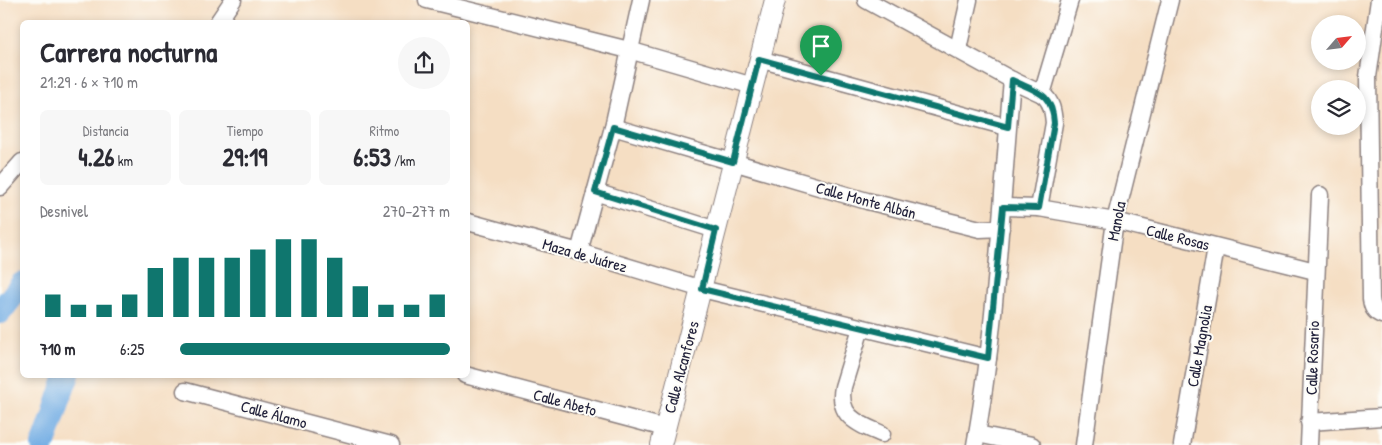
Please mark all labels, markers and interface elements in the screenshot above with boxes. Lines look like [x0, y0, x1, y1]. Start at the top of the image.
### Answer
north arrow [1311, 15, 1366, 70]
map controls [1311, 15, 1366, 135]
pin [800, 25, 842, 76]
icon: arrive [807, 32, 835, 60]
text: Carrera nocturna [40, 33, 217, 71]
button: share [398, 37, 450, 89]
text: 21:29 · 6 × 710 m [40, 71, 138, 93]
button: layers [1311, 80, 1366, 135]
text: Distancia [83, 121, 129, 140]
text: Tiempo [227, 121, 263, 140]
text: Ritmo [370, 121, 399, 140]
text: 4.26 [78, 140, 115, 174]
text: 29:19 [223, 140, 267, 174]
text: 6:53 [353, 140, 391, 174]
text: km [115, 151, 133, 170]
text: /km [391, 151, 415, 170]
street label: Calle Monte Albán [813, 176, 919, 224]
street label: Manola [1101, 199, 1131, 243]
text: Desnivel [40, 200, 88, 222]
text: 270–277 m [383, 200, 450, 222]
street label: Calle Rosas [1144, 219, 1212, 255]
street label: Maza de Juárez [540, 232, 630, 278]
street label: Calle Magnolia [1181, 303, 1217, 389]
street label: Calle Alcanfores [658, 318, 704, 416]
street label: Calle Rosario [1300, 320, 1324, 396]
text: 710 m [40, 338, 75, 360]
text: 6:25 [120, 338, 144, 360]
street label: Calle Abeto [531, 383, 600, 421]
street label: Calle Álamo [238, 395, 310, 434]

